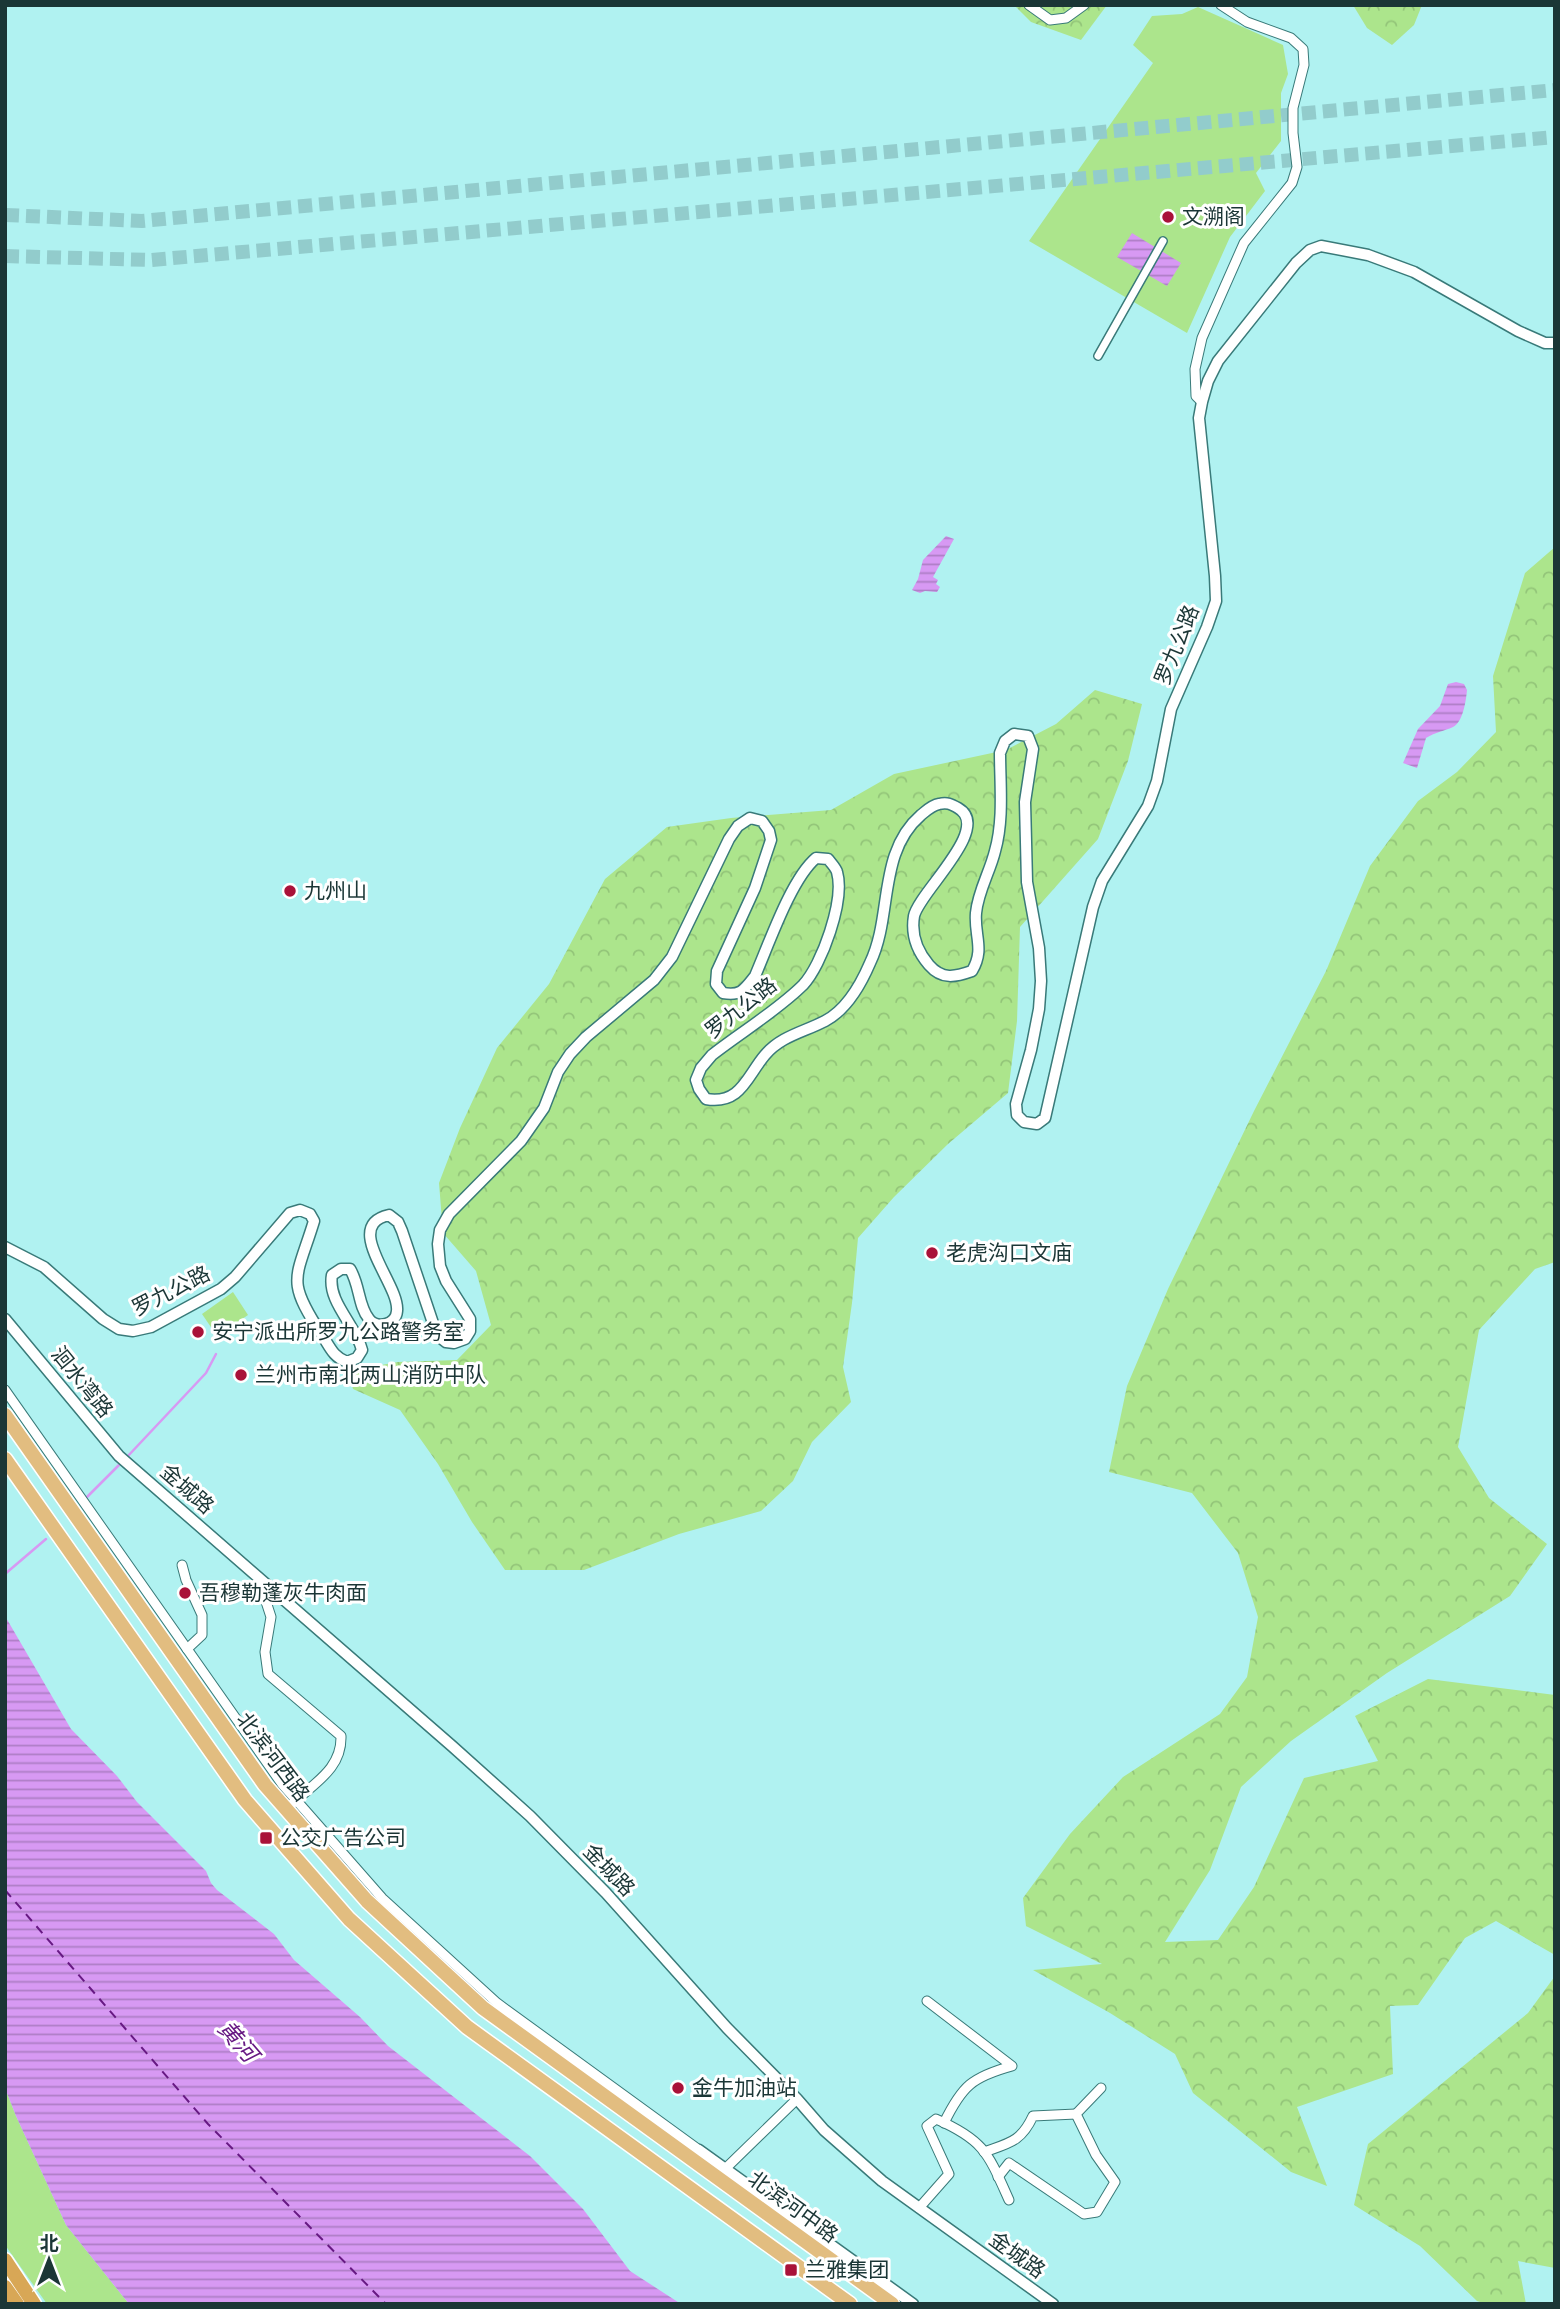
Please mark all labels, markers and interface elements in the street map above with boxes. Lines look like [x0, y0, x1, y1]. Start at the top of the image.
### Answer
place label: 文溯阁 [1182, 203, 1245, 231]
marker: 文溯阁 [1160, 209, 1176, 225]
street label: 罗九公路 [1148, 601, 1206, 689]
place label: 九州山 [304, 877, 367, 905]
marker: 九州山 [282, 883, 298, 899]
street label: 罗九公路 [699, 971, 783, 1045]
place label: 老虎沟口文庙 [946, 1239, 1072, 1267]
marker: 老虎沟口文庙 [924, 1245, 940, 1261]
street label: 罗九公路 [127, 1259, 215, 1323]
place label: 安宁派出所罗九公路警务室 [212, 1318, 464, 1346]
marker: 安宁派出所罗九公路警务室 [190, 1324, 206, 1340]
street label: 洄水湾路 [45, 1341, 119, 1423]
place label: 兰州市南北两山消防中队 [255, 1361, 486, 1389]
marker: 兰州市南北两山消防中队 [233, 1367, 249, 1383]
street label: 金城路 [154, 1458, 220, 1520]
place label: 吾穆勒蓬灰牛肉面 [199, 1579, 367, 1607]
marker: 吾穆勒蓬灰牛肉面 [177, 1585, 193, 1601]
street label: 北滨河西路 [230, 1707, 316, 1807]
place label: 公交广告公司 [280, 1824, 406, 1852]
marker: 公交广告公司 [258, 1830, 274, 1846]
street label: 金城路 [577, 1838, 641, 1902]
water label: 黄河 [211, 2014, 267, 2072]
place label: 金牛加油站 [692, 2074, 797, 2102]
marker: 金牛加油站 [670, 2080, 686, 2096]
street label: 北滨河中路 [742, 2165, 844, 2249]
north arrow [14, 2225, 84, 2295]
street label: 金城路 [983, 2225, 1051, 2285]
text: 北 [39, 2231, 59, 2257]
place label: 兰雅集团 [805, 2256, 889, 2284]
marker: 兰雅集团 [783, 2262, 799, 2278]

